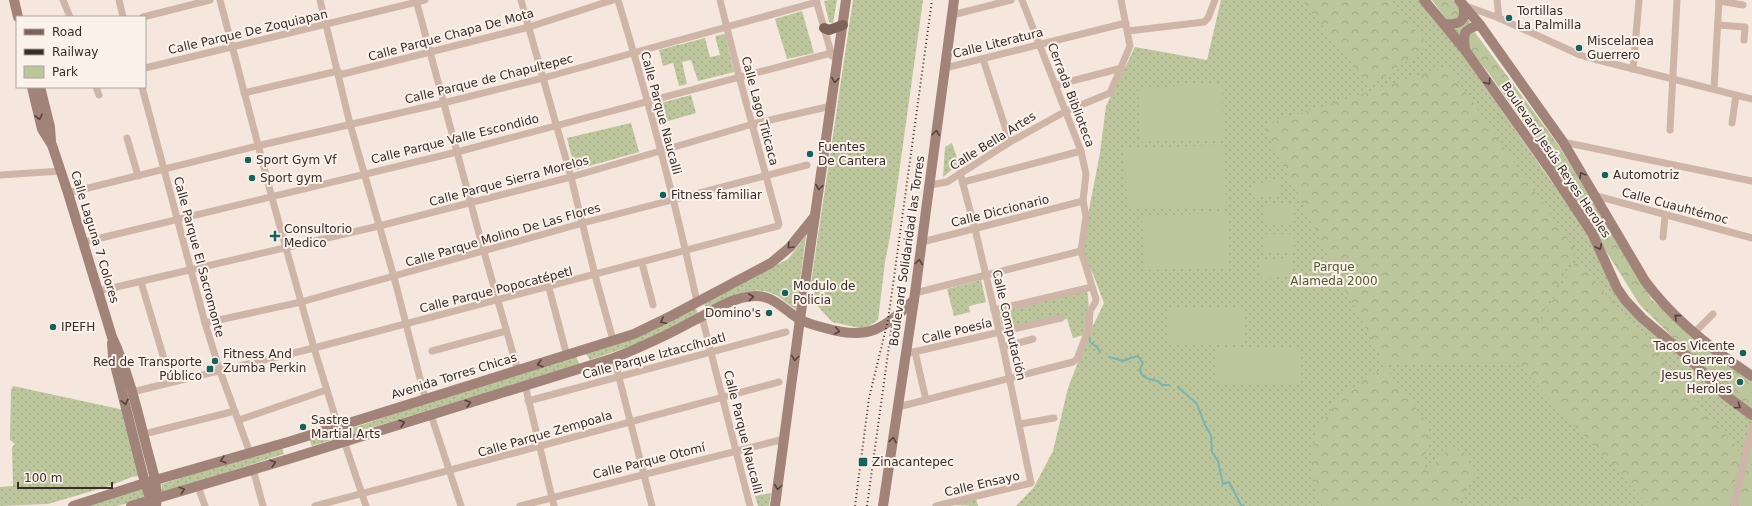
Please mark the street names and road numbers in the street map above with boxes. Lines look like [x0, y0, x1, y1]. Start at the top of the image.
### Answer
street label: Calle Parque Chapa De Mota [367, 6, 535, 64]
street label: Calle Parque De Zoquiapan [167, 7, 329, 57]
street label: Calle Literatura [951, 25, 1045, 61]
street label: Cerrada Biblioteca [1045, 41, 1097, 149]
street label: Calle Parque Naucalli [638, 50, 684, 176]
street label: Calle Parque de Chapultepec [403, 51, 575, 107]
street label: Calle Lago Titicaca [739, 55, 781, 167]
street label: Boulevard Jesús Reyes Heroles [1499, 80, 1613, 240]
street label: Calle Bella Artes [948, 109, 1038, 173]
street label: Calle Parque Valle Escondido [370, 111, 540, 167]
street label: Calle Parque Sierra Morelos [428, 153, 590, 209]
street label: Boulevard Solidaridad las Torres [887, 155, 927, 347]
street label: Calle Laguna 7 Colores [68, 169, 122, 305]
street label: Calle Parque El Sacromonte [171, 175, 227, 339]
street label: Calle Cuauhtémoc [1620, 185, 1730, 227]
street label: Calle Diccionario [949, 192, 1051, 230]
street label: Calle Parque Molino De Las Flores [404, 200, 602, 270]
street label: Calle Parque Popocatépetl [418, 264, 574, 316]
street label: Calle Computación [989, 268, 1029, 382]
street label: Calle Poesía [920, 315, 994, 347]
street label: Calle Parque Iztaccíhuatl [581, 330, 727, 382]
street label: Avenida Torres Chicas [389, 350, 519, 402]
street label: Calle Parque Naucalli [721, 369, 765, 495]
street label: Calle Parque Zempoala [476, 408, 614, 460]
street label: Calle Parque Otomí [591, 440, 707, 482]
street label: Calle Ensayo [943, 469, 1021, 499]

